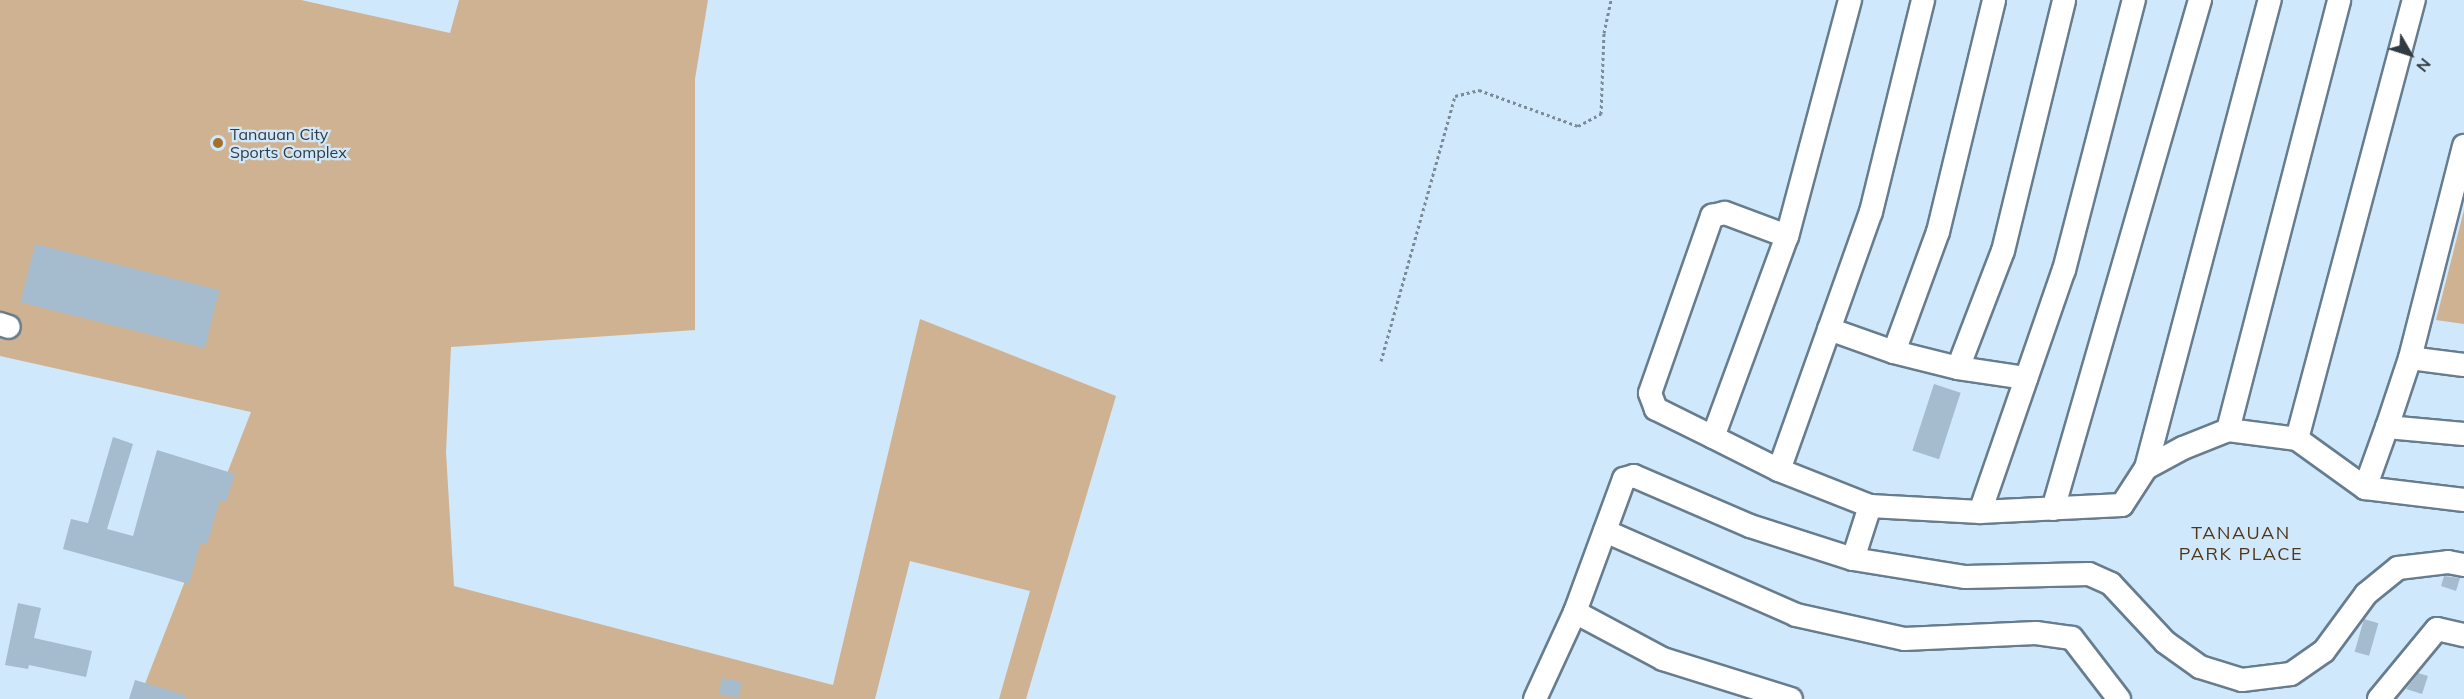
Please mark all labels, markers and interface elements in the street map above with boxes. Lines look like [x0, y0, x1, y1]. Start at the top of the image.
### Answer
north arrow [2380, 24, 2440, 84]
text: N [2412, 54, 2436, 76]
place label: Tanauan City Sports Complex [230, 124, 347, 162]
marker: Tanauan City Sports Complex [211, 136, 225, 150]
district label: TANAUAN PARK PLACE [2179, 523, 2303, 566]

